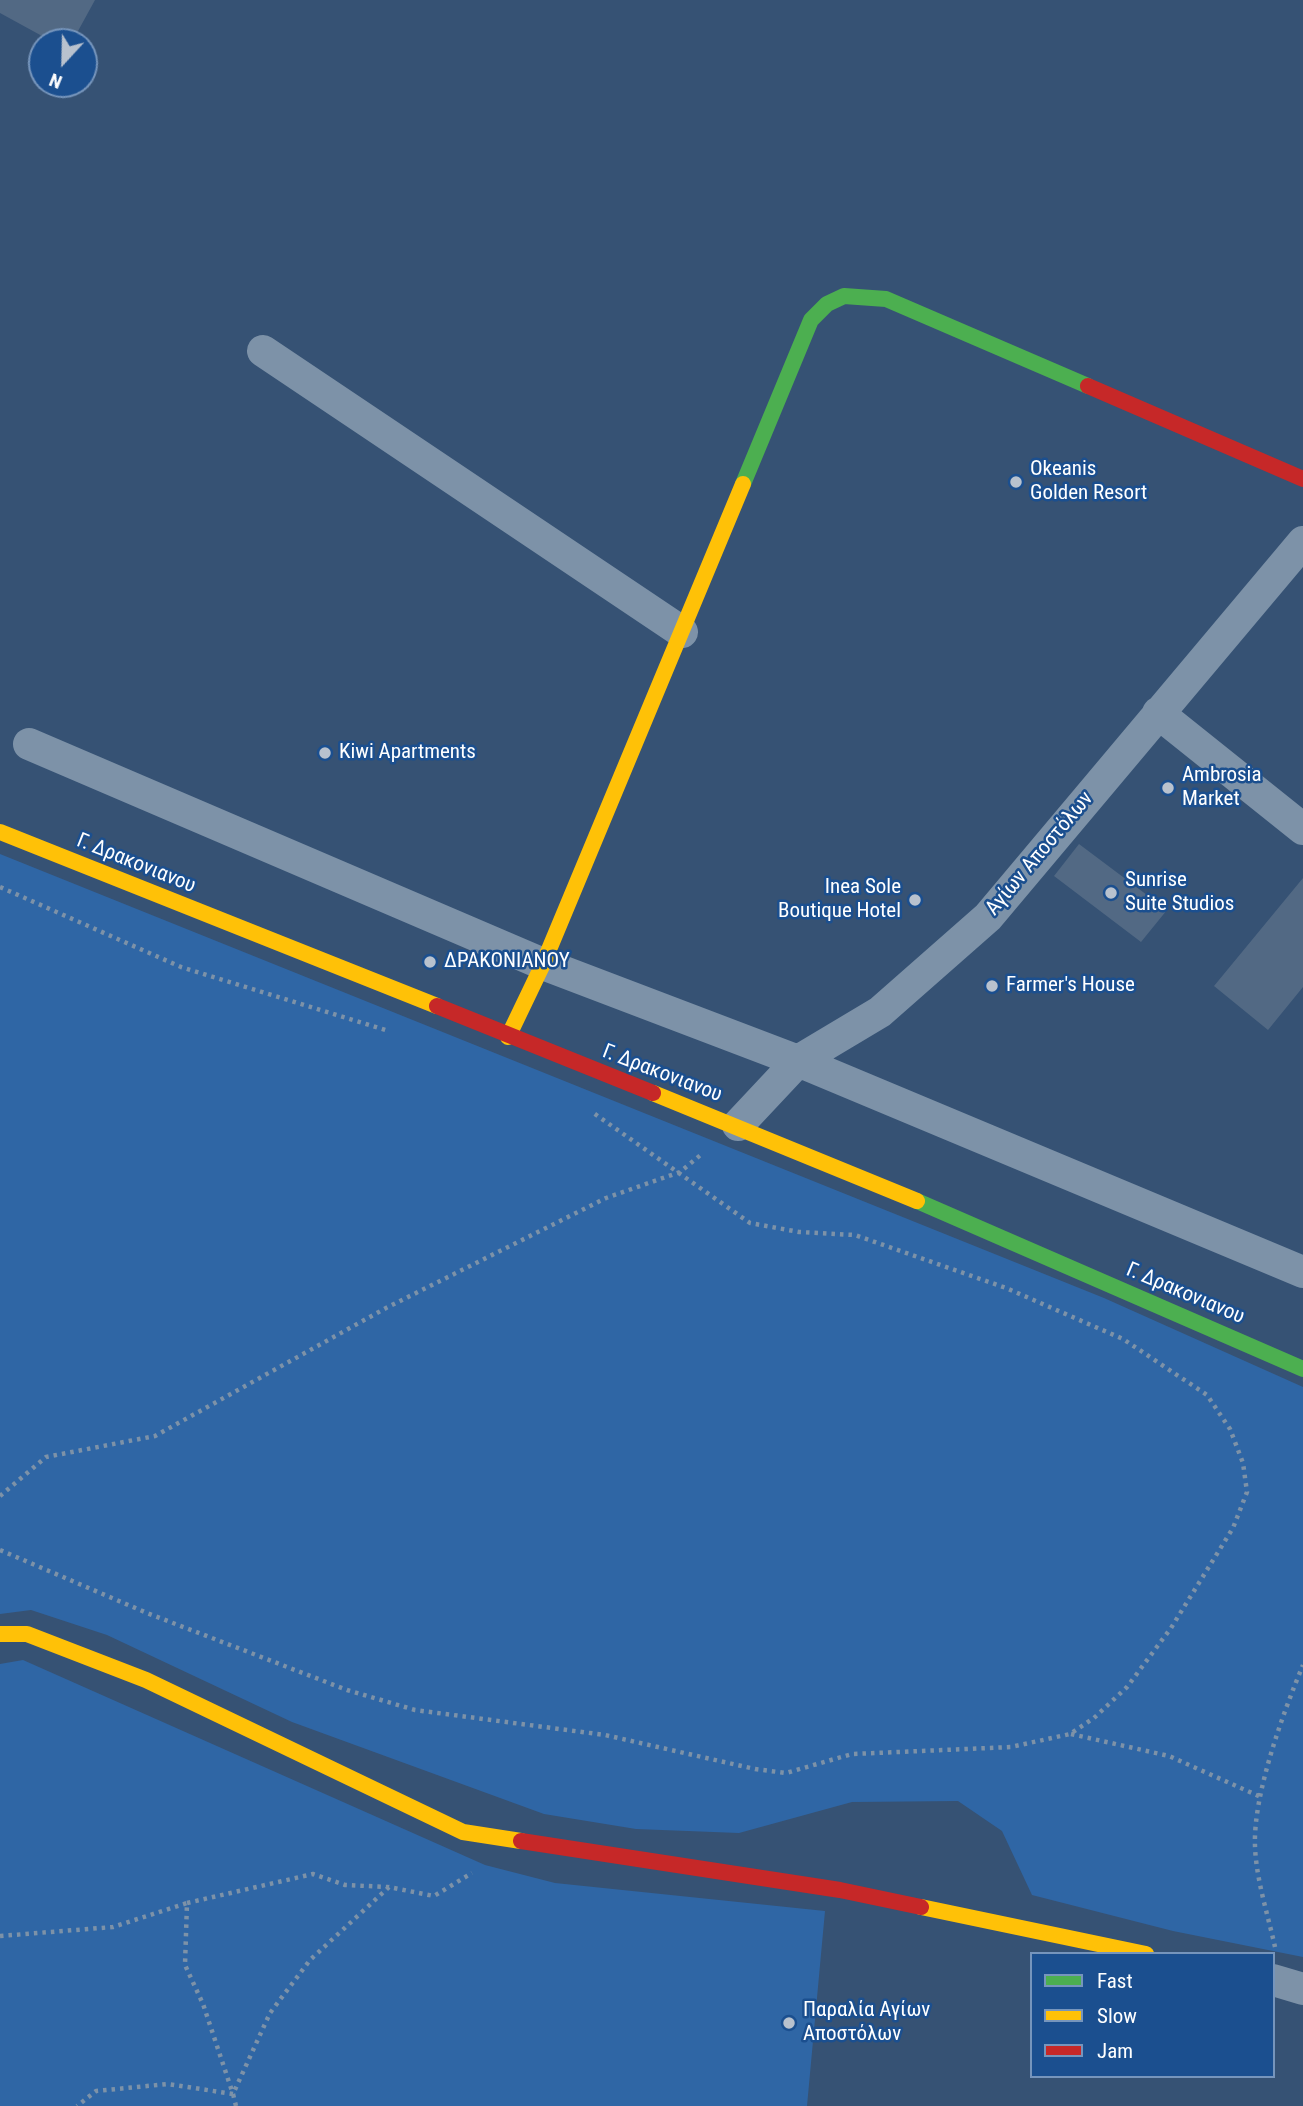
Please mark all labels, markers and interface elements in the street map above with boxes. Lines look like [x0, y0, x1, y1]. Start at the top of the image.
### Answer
north arrow [28, 28, 98, 98]
text: N [46, 68, 65, 94]
place label: Okeanis Golden Resort [1030, 457, 1147, 507]
marker: Okeanis Golden Resort [1008, 474, 1024, 490]
place label: Kiwi Apartments [339, 740, 476, 766]
marker: Kiwi Apartments [317, 745, 333, 761]
place label: Ambrosia Market [1182, 763, 1261, 813]
marker: Ambrosia Market [1160, 780, 1176, 796]
street label: Αγίων Αποστόλων [981, 787, 1099, 921]
street label: Γ. Δρακονιανου [73, 829, 199, 899]
place label: Sunrise Suite Studios [1125, 868, 1234, 918]
place label: Inea Sole Boutique Hotel [778, 875, 901, 925]
marker: Sunrise Suite Studios [1103, 885, 1119, 901]
marker: Inea Sole Boutique Hotel [907, 892, 923, 908]
place label: ΔΡΑΚΟΝΙΑΝΟΥ [444, 949, 570, 975]
marker: ΔΡΑΚΟΝΙΑΝΟΥ [422, 954, 438, 970]
place label: Farmer's House [1006, 973, 1135, 999]
marker: Farmer's House [984, 978, 1000, 994]
street label: Γ. Δρακονιανου [599, 1040, 725, 1108]
street label: Γ. Δρακονιανου [1122, 1258, 1248, 1330]
legend [1030, 1952, 1275, 2078]
text: Fast [1097, 1969, 1133, 1993]
place label: Παραλία Αγίων Αποστόλων [803, 1998, 930, 2048]
text: Slow [1097, 2004, 1137, 2028]
marker: Παραλία Αγίων Αποστόλων [781, 2015, 797, 2031]
text: Jam [1097, 2039, 1133, 2063]

